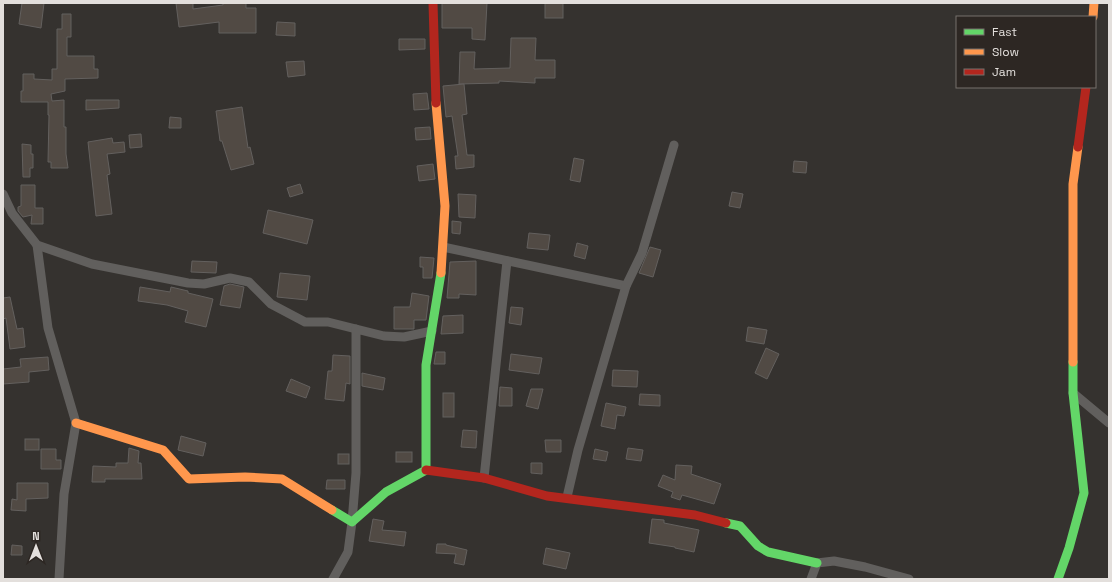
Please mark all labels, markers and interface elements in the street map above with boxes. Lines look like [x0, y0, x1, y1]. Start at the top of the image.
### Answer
legend [956, 16, 1096, 88]
text: Fast [992, 24, 1017, 40]
text: Slow [992, 44, 1019, 60]
text: Jam [992, 64, 1016, 80]
north arrow [16, 526, 56, 566]
text: N [32, 529, 40, 543]

